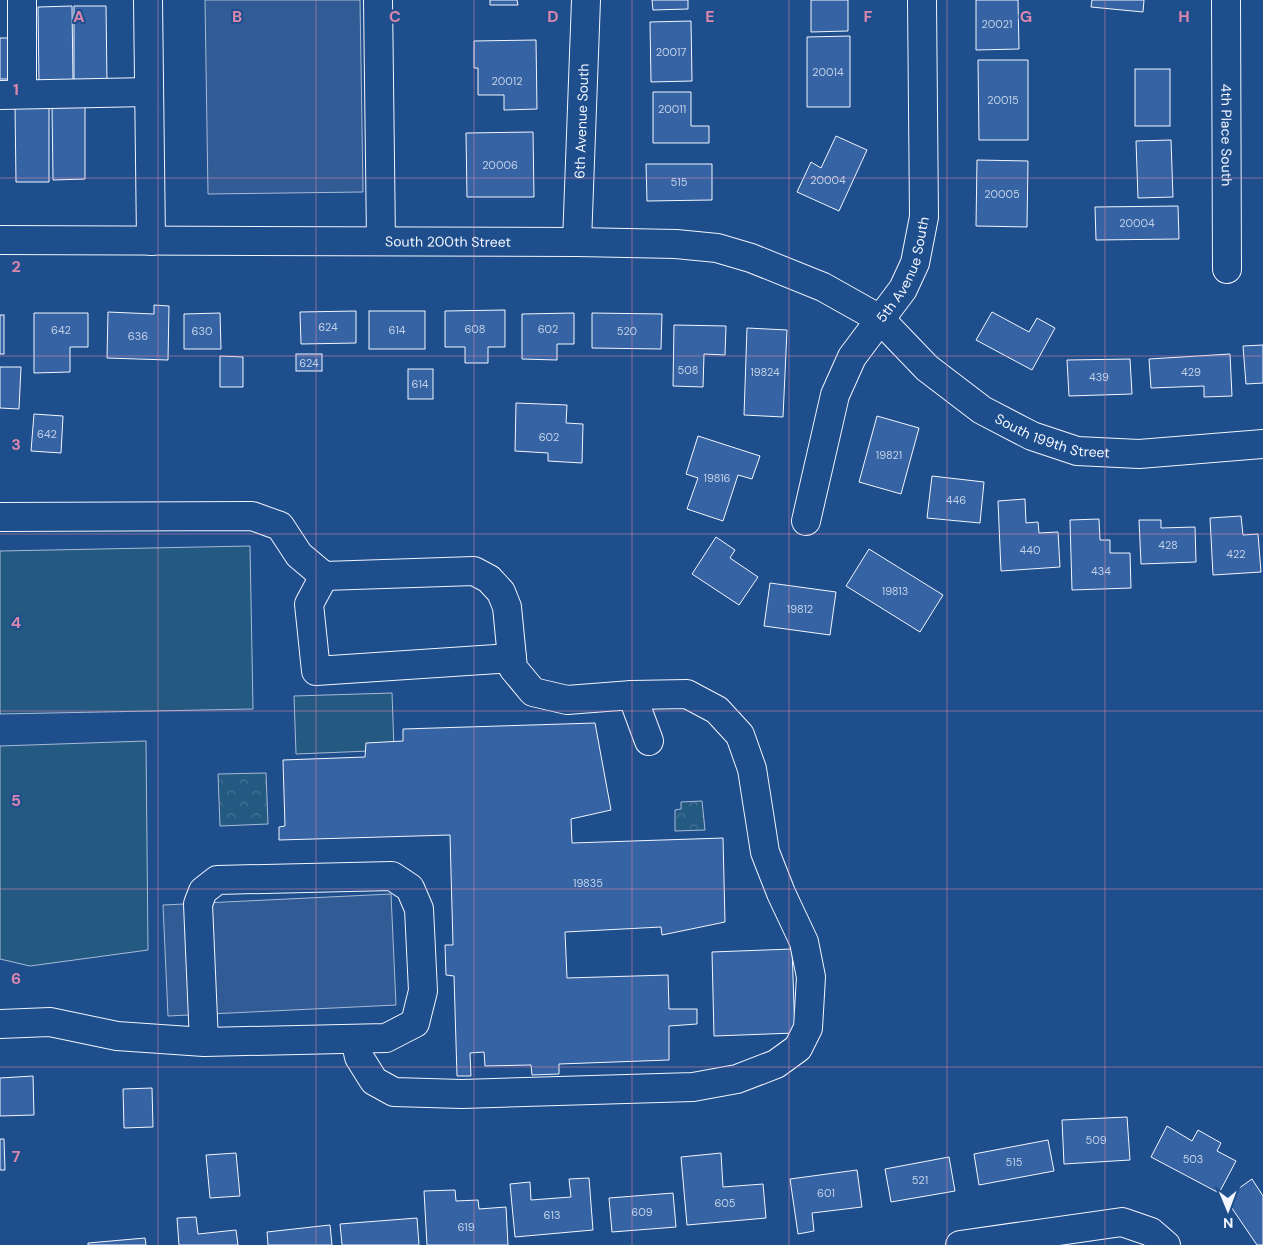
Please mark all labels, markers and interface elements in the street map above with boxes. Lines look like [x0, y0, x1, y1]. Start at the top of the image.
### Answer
text: A [73, 6, 85, 27]
text: B [232, 6, 242, 27]
text: C [389, 6, 401, 27]
text: D [547, 6, 559, 27]
text: E [705, 6, 715, 27]
text: F [864, 6, 873, 27]
text: G [1020, 6, 1032, 27]
text: H [1178, 6, 1190, 27]
house number: 20021 [982, 17, 1012, 31]
house number: 20017 [656, 45, 686, 59]
street label: 6th Avenue South [570, 63, 593, 179]
house number: 20014 [812, 65, 844, 79]
house number: 20012 [491, 74, 523, 88]
text: 1 [13, 79, 19, 100]
street label: 4th Place South [1217, 84, 1236, 186]
house number: 20015 [987, 93, 1019, 107]
house number: 20011 [658, 102, 686, 116]
house number: 20006 [482, 158, 518, 172]
house number: 20004 [810, 173, 846, 187]
house number: 515 [671, 175, 688, 189]
house number: 20005 [984, 187, 1020, 201]
street label: 5th Avenue South [872, 215, 933, 326]
house number: 20004 [1119, 216, 1155, 230]
street label: South 200th Street [385, 232, 511, 251]
text: 2 [11, 256, 21, 277]
house number: 624 [318, 320, 338, 334]
house number: 608 [464, 322, 486, 336]
house number: 602 [538, 322, 558, 336]
house number: 642 [51, 323, 71, 337]
house number: 614 [388, 323, 406, 337]
house number: 630 [192, 324, 212, 338]
house number: 520 [617, 324, 637, 338]
house number: 636 [128, 329, 148, 343]
house number: 624 [299, 356, 319, 370]
house number: 508 [678, 363, 698, 377]
house number: 19824 [750, 365, 780, 379]
house number: 429 [1181, 365, 1201, 379]
house number: 439 [1089, 370, 1109, 384]
house number: 614 [411, 377, 429, 391]
street label: South 199th Street [992, 409, 1110, 462]
house number: 642 [37, 427, 57, 441]
house number: 602 [539, 430, 559, 444]
text: 3 [11, 434, 21, 455]
house number: 19821 [876, 448, 902, 462]
house number: 19816 [704, 471, 731, 485]
house number: 446 [946, 493, 966, 507]
house number: 428 [1158, 538, 1178, 552]
house number: 440 [1020, 543, 1040, 557]
house number: 422 [1226, 547, 1246, 561]
house number: 434 [1091, 564, 1111, 578]
house number: 19813 [882, 584, 908, 598]
house number: 19812 [787, 602, 813, 616]
text: 4 [11, 612, 21, 633]
text: 5 [11, 790, 21, 811]
house number: 19835 [573, 876, 603, 890]
text: 6 [11, 968, 21, 989]
house number: 509 [1085, 1133, 1107, 1147]
text: 7 [12, 1146, 21, 1167]
house number: 503 [1183, 1152, 1203, 1166]
house number: 515 [1006, 1155, 1023, 1169]
house number: 521 [912, 1173, 928, 1187]
north arrow [1203, 1185, 1253, 1235]
house number: 601 [817, 1186, 835, 1200]
house number: 605 [714, 1196, 736, 1210]
house number: 609 [631, 1205, 653, 1219]
house number: 613 [544, 1208, 560, 1222]
text: N [1223, 1214, 1233, 1232]
house number: 619 [457, 1220, 475, 1234]

